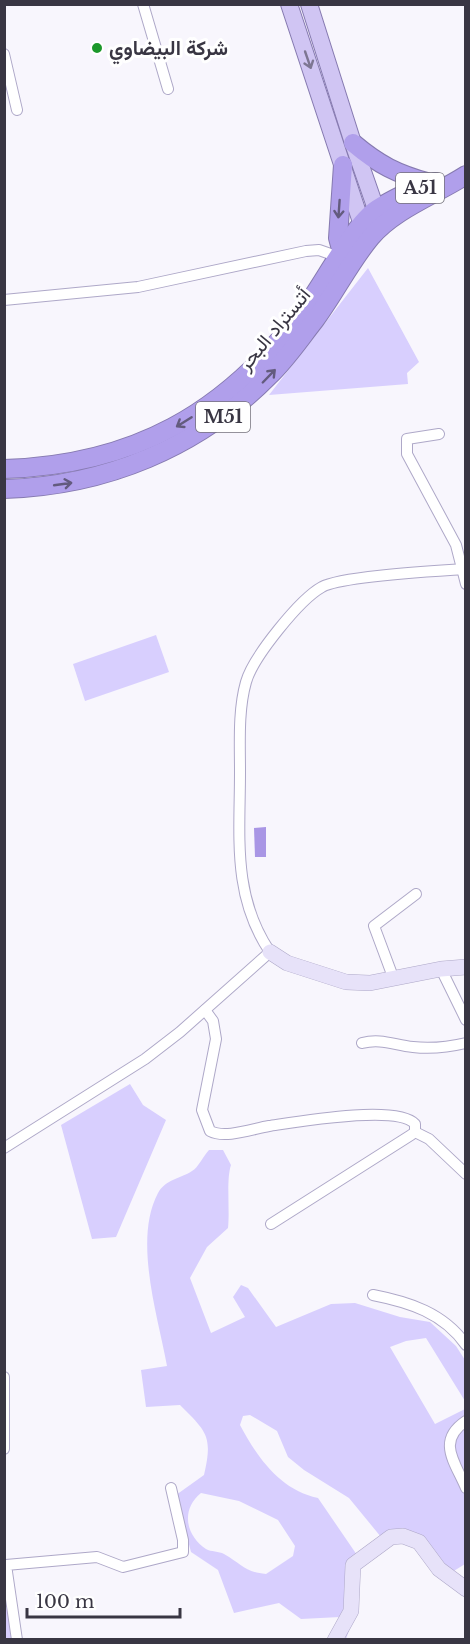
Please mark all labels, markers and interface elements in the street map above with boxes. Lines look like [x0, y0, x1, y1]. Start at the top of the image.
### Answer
place label: شركة البيضاوي [109, 36, 228, 65]
marker: شركة البيضاوي [90, 41, 104, 55]
one-way arrow [303, 50, 314, 69]
road number: A51 [396, 173, 444, 203]
one-way arrow [334, 199, 345, 219]
street label: أتستراد البحر [232, 283, 316, 376]
one-way arrow [261, 368, 276, 383]
road number: M51 [196, 402, 250, 432]
one-way arrow [176, 417, 193, 429]
one-way arrow [52, 478, 72, 489]
scale bar [27, 1581, 180, 1619]
text: 100 m [36, 1591, 94, 1613]

